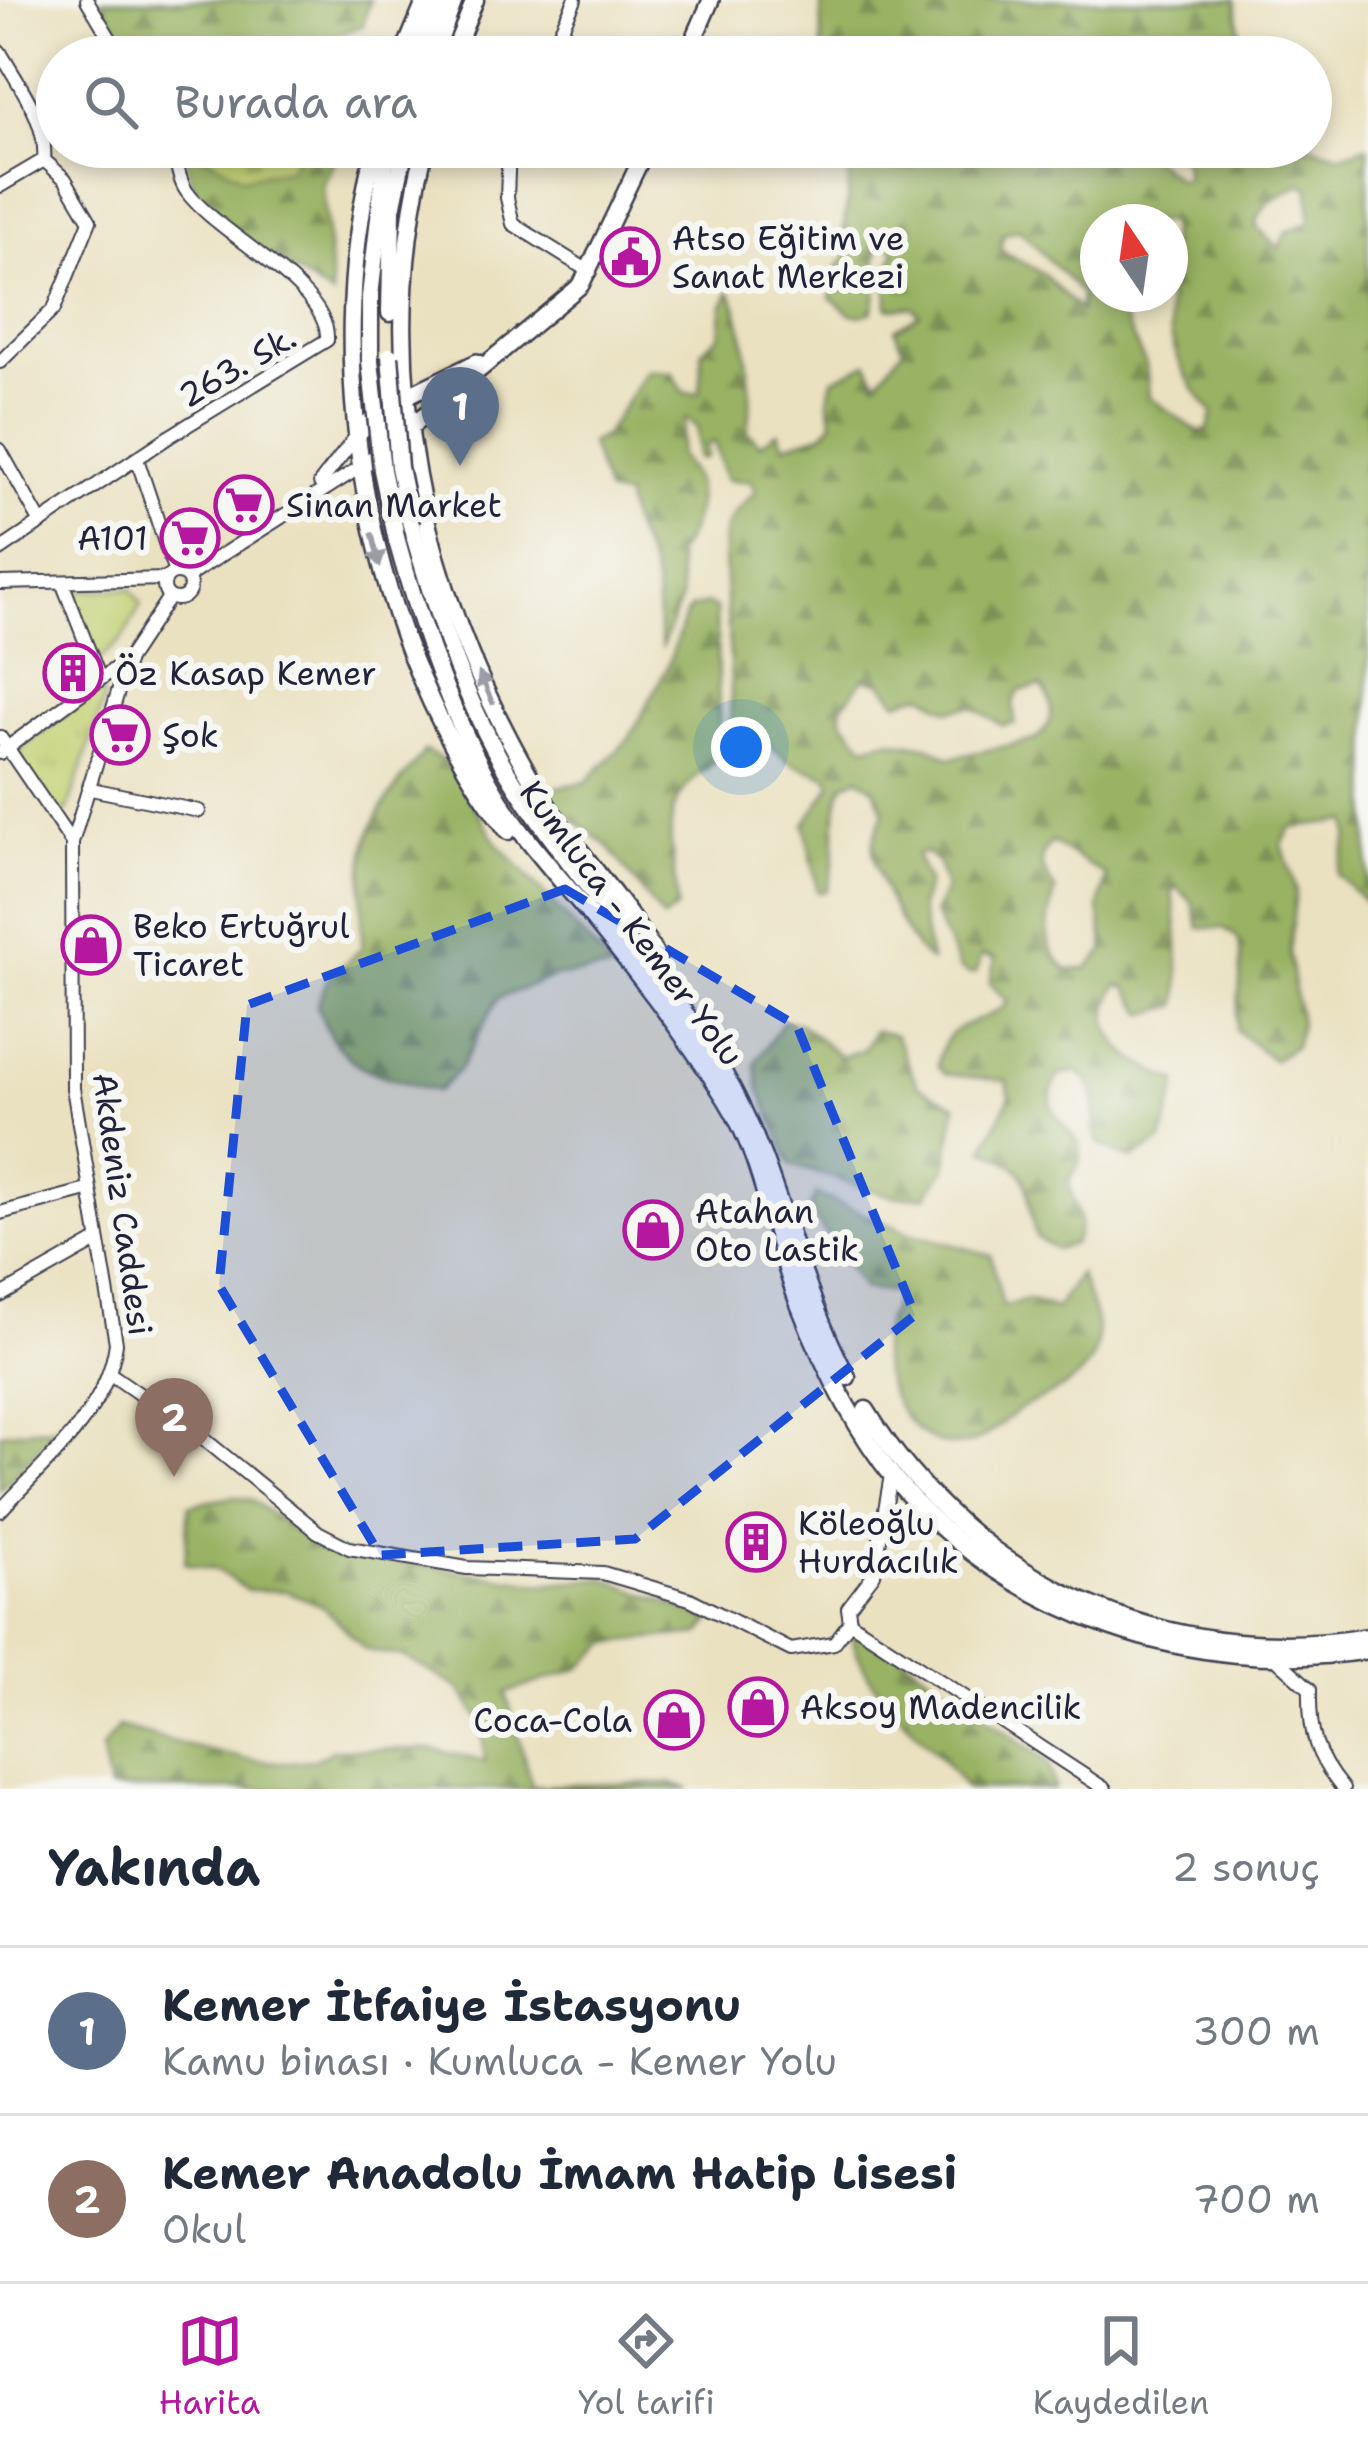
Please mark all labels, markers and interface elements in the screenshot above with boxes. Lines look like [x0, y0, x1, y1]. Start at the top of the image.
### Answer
search box [36, 36, 1332, 168]
icon: search [78, 69, 144, 135]
text: Burada ara [174, 72, 417, 132]
north arrow [1080, 204, 1188, 312]
place label: Atso Eğitim ve Sanat Merkezi [672, 216, 904, 299]
public building icon: Atso Eğitim ve Sanat Merkezi [599, 226, 661, 288]
street label: 263. Sk. [170, 315, 304, 418]
pin: 1 [421, 367, 499, 466]
supermarket icon: Sinan Market [213, 474, 275, 536]
place label: Sinan Market [286, 483, 502, 528]
supermarket icon: A101 [159, 507, 221, 569]
place label: A101 [77, 516, 148, 561]
one-way arrow [367, 531, 386, 568]
building icon: Öz Kasap Kemer [42, 642, 104, 704]
place label: Öz Kasap Kemer [115, 651, 377, 696]
one-way arrow [476, 670, 496, 705]
supermarket icon: Şok [89, 704, 151, 766]
place label: Şok [162, 713, 219, 758]
your location [711, 717, 771, 777]
street label: Kumluca - Kemer Yolu [509, 771, 754, 1075]
place label: Beko Ertuğrul Ticaret [133, 904, 350, 987]
shop icon: Beko Ertuğrul Ticaret [60, 914, 122, 976]
street label: Akdeniz Caddesi [82, 1070, 163, 1338]
place label: Atahan Oto Lastik [695, 1189, 859, 1272]
shop icon: Atahan Oto Lastik [622, 1199, 684, 1261]
pin: 2 [135, 1378, 213, 1477]
place label: Köleoğlu Hurdacılık [798, 1501, 959, 1584]
building icon: Köleoğlu Hurdacılık [725, 1511, 787, 1573]
shop icon: Aksoy Madencilik [727, 1676, 789, 1738]
place label: Aksoy Madencilik [800, 1685, 1082, 1730]
shop icon: Coca-Cola [643, 1689, 705, 1751]
place label: Coca-Cola [473, 1698, 632, 1743]
text: Yakında [48, 1833, 260, 1901]
text: 2 sonuç [1172, 1841, 1320, 1893]
text: Kemer İtfaiye İstasyonu [162, 1975, 741, 2035]
text: 1 [78, 2005, 96, 2057]
text: 300 m [1192, 2005, 1320, 2057]
text: Kamu binası · Kumluca - Kemer Yolu [162, 2035, 837, 2087]
text: Kemer Anadolu İmam Hatip Lisesi [162, 2143, 957, 2203]
text: 2 [73, 2173, 101, 2225]
text: 700 m [1192, 2173, 1320, 2225]
text: Okul [162, 2203, 246, 2255]
tab: Harita [159, 2308, 260, 2425]
tab: Yol tarifi [578, 2308, 715, 2425]
tab: Kaydedilen [1033, 2308, 1209, 2425]

